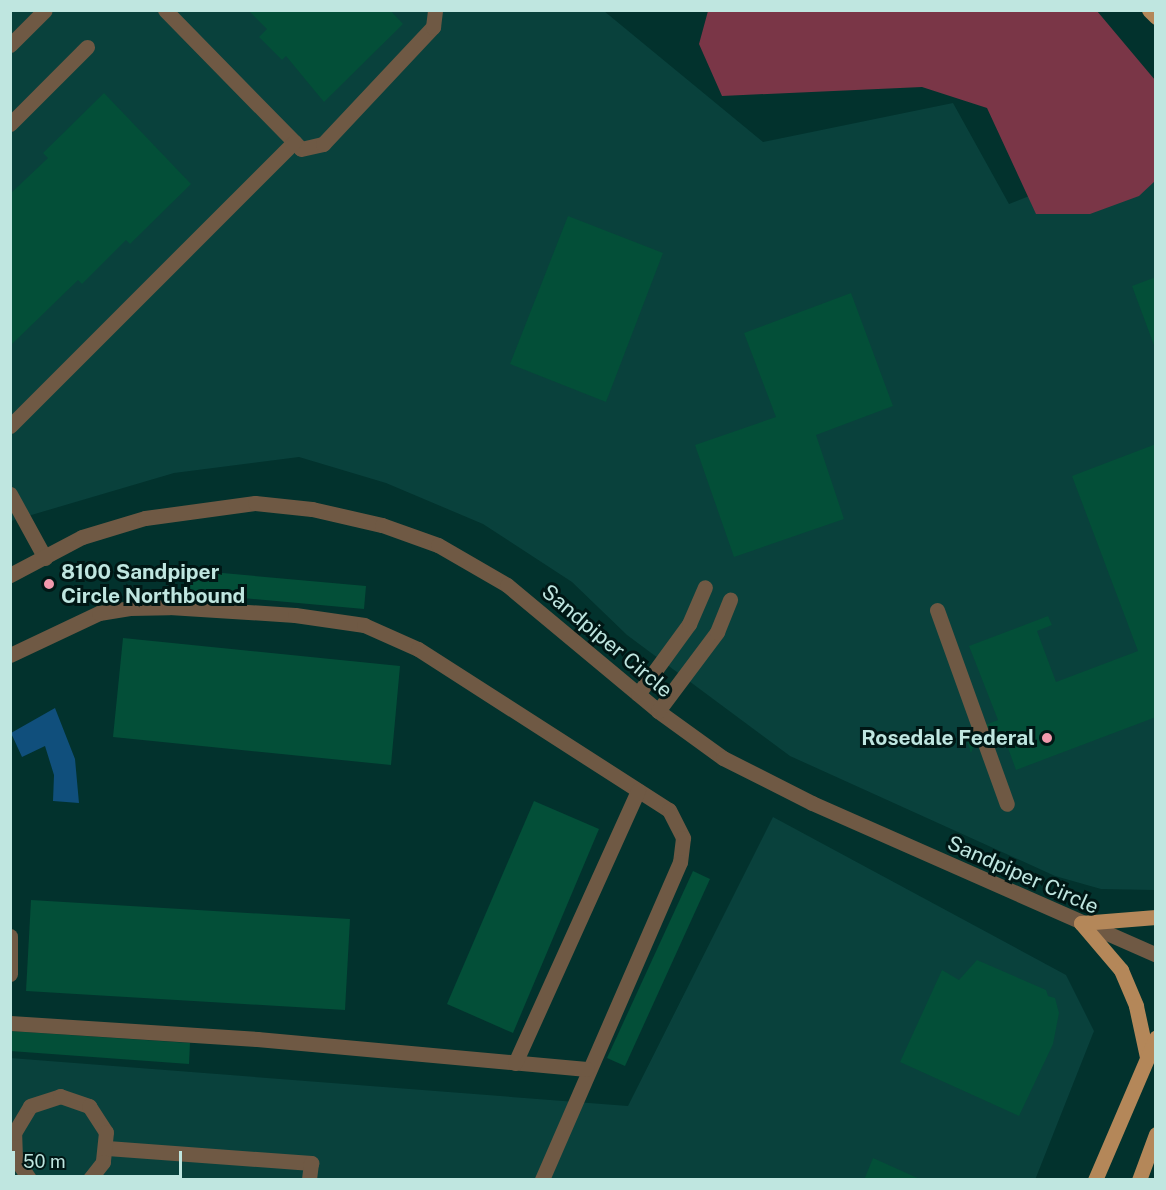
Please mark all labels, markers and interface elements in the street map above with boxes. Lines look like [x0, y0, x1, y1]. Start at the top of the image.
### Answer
place label: 8100 Sandpiper Circle Northbound [61, 559, 245, 609]
marker: 8100 Sandpiper Circle Northbound [42, 577, 56, 591]
street label: Sandpiper Circle [537, 579, 677, 703]
place label: Rosedale Federal [861, 725, 1035, 751]
marker: Rosedale Federal [1040, 731, 1054, 745]
street label: Sandpiper Circle [944, 830, 1102, 920]
scale bar [15, 1139, 184, 1177]
text: 50 m [23, 1151, 66, 1172]

